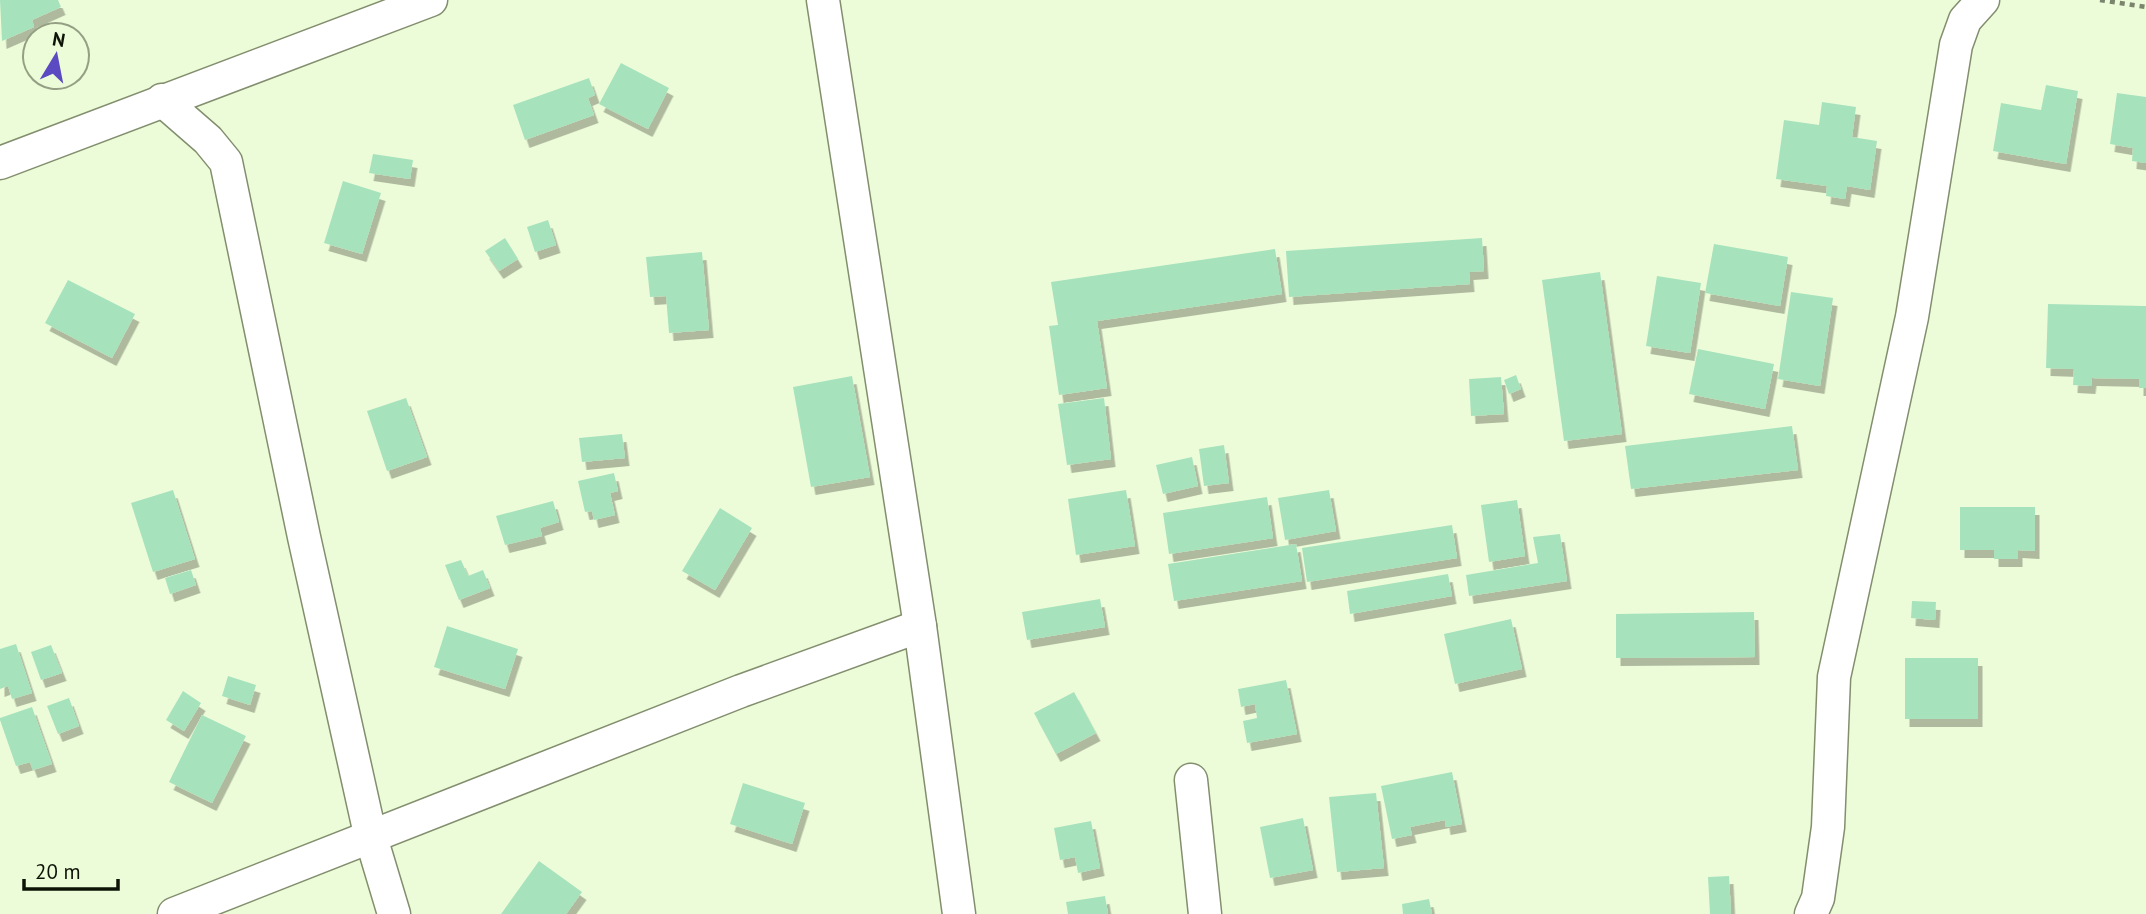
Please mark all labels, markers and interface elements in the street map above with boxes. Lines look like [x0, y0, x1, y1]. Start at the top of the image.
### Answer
north arrow [21, 21, 91, 91]
text: N [51, 26, 67, 52]
scale bar [24, 848, 119, 892]
text: 20 m [35, 858, 81, 885]

